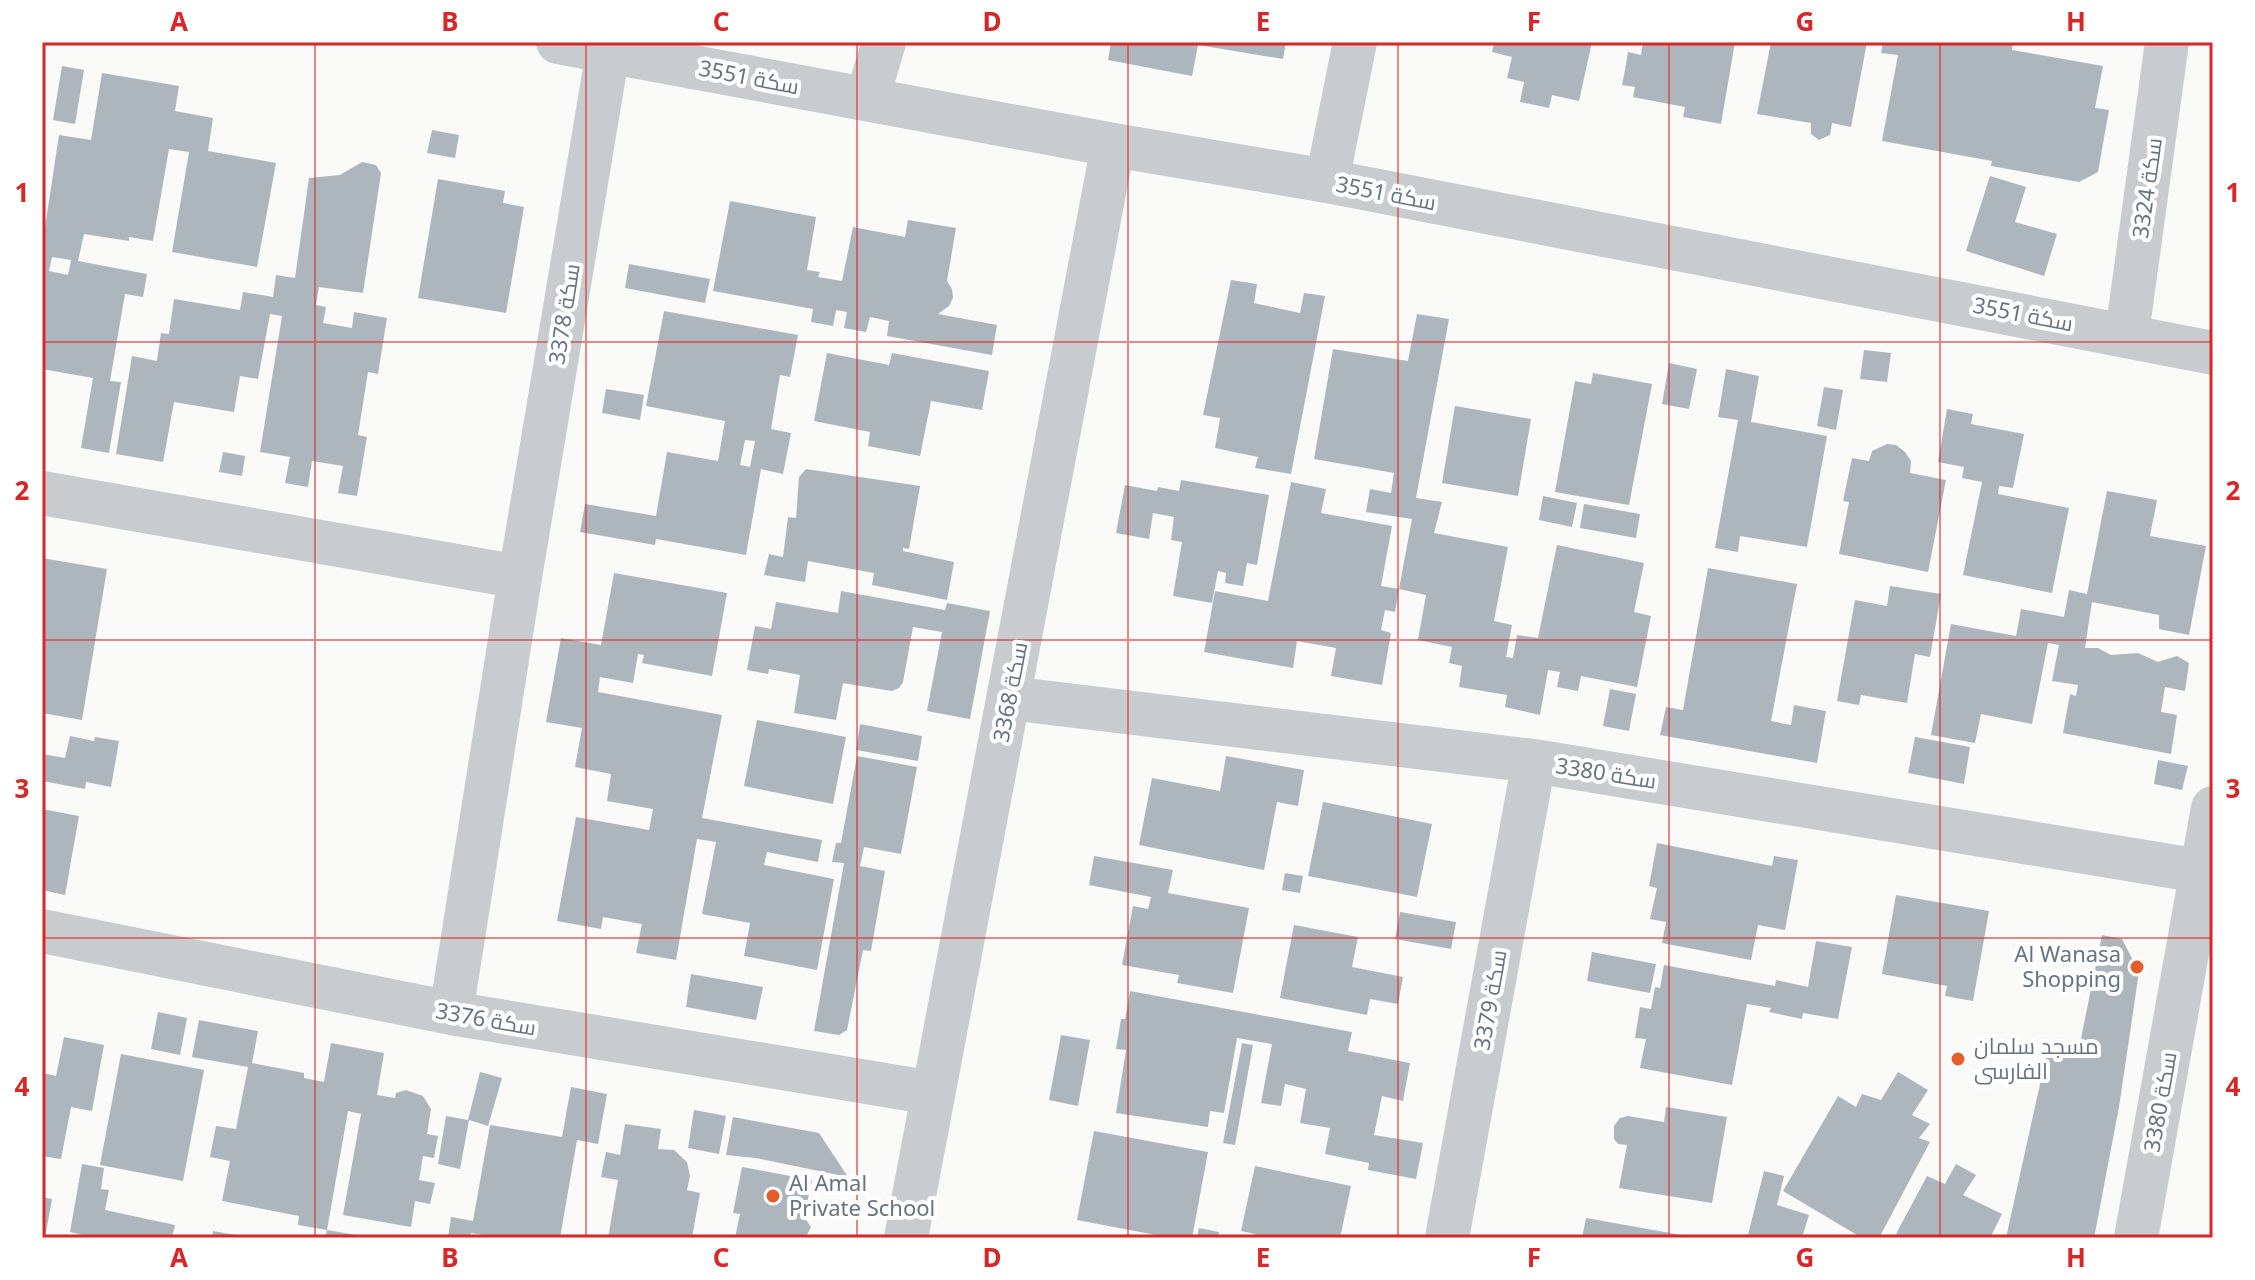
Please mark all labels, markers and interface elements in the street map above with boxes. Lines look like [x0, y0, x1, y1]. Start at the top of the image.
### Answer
text: A [170, 3, 188, 39]
text: B [441, 3, 459, 39]
text: C [713, 3, 729, 39]
text: D [982, 3, 1002, 39]
text: E [1256, 3, 1270, 39]
text: F [1527, 3, 1541, 39]
text: G [1796, 3, 1814, 39]
text: H [2066, 3, 2086, 39]
street label: سكة 3551 [697, 52, 802, 100]
street label: سكة 3324 [2124, 136, 2168, 240]
street label: سكة 3551 [1334, 168, 1439, 216]
text: 1 [15, 174, 29, 210]
text: 1 [2226, 174, 2240, 210]
street label: سكة 3378 [540, 261, 586, 366]
street label: سكة 3551 [1971, 289, 2076, 337]
text: 2 [15, 472, 30, 508]
text: 2 [2226, 472, 2241, 508]
street label: سكة 3368 [985, 639, 1033, 744]
street label: سكة 3380 [1554, 749, 1659, 795]
text: 3 [15, 770, 29, 806]
text: 3 [2226, 770, 2240, 806]
place label: Al Wanasa Shopping [2014, 938, 2121, 993]
street label: سكة 3379 [1465, 947, 1513, 1052]
marker: Al Wanasa Shopping [2128, 958, 2146, 976]
street label: سكة 3376 [434, 994, 539, 1042]
place label: مسجد سلمان الفارسى [1974, 1030, 2099, 1085]
street label: سكة 3380 [2135, 1049, 2183, 1154]
marker: مسجد سلمان الفارسى [1949, 1050, 1967, 1068]
text: 4 [15, 1068, 30, 1104]
text: 4 [2226, 1068, 2241, 1104]
place label: Al Amal Private School [789, 1167, 935, 1222]
marker: Al Amal Private School [764, 1187, 782, 1205]
text: A [170, 1239, 188, 1275]
text: B [441, 1239, 459, 1275]
text: C [713, 1239, 729, 1275]
text: D [982, 1239, 1002, 1275]
text: E [1256, 1239, 1270, 1275]
text: F [1527, 1239, 1541, 1275]
text: G [1796, 1239, 1814, 1275]
text: H [2066, 1239, 2086, 1275]

